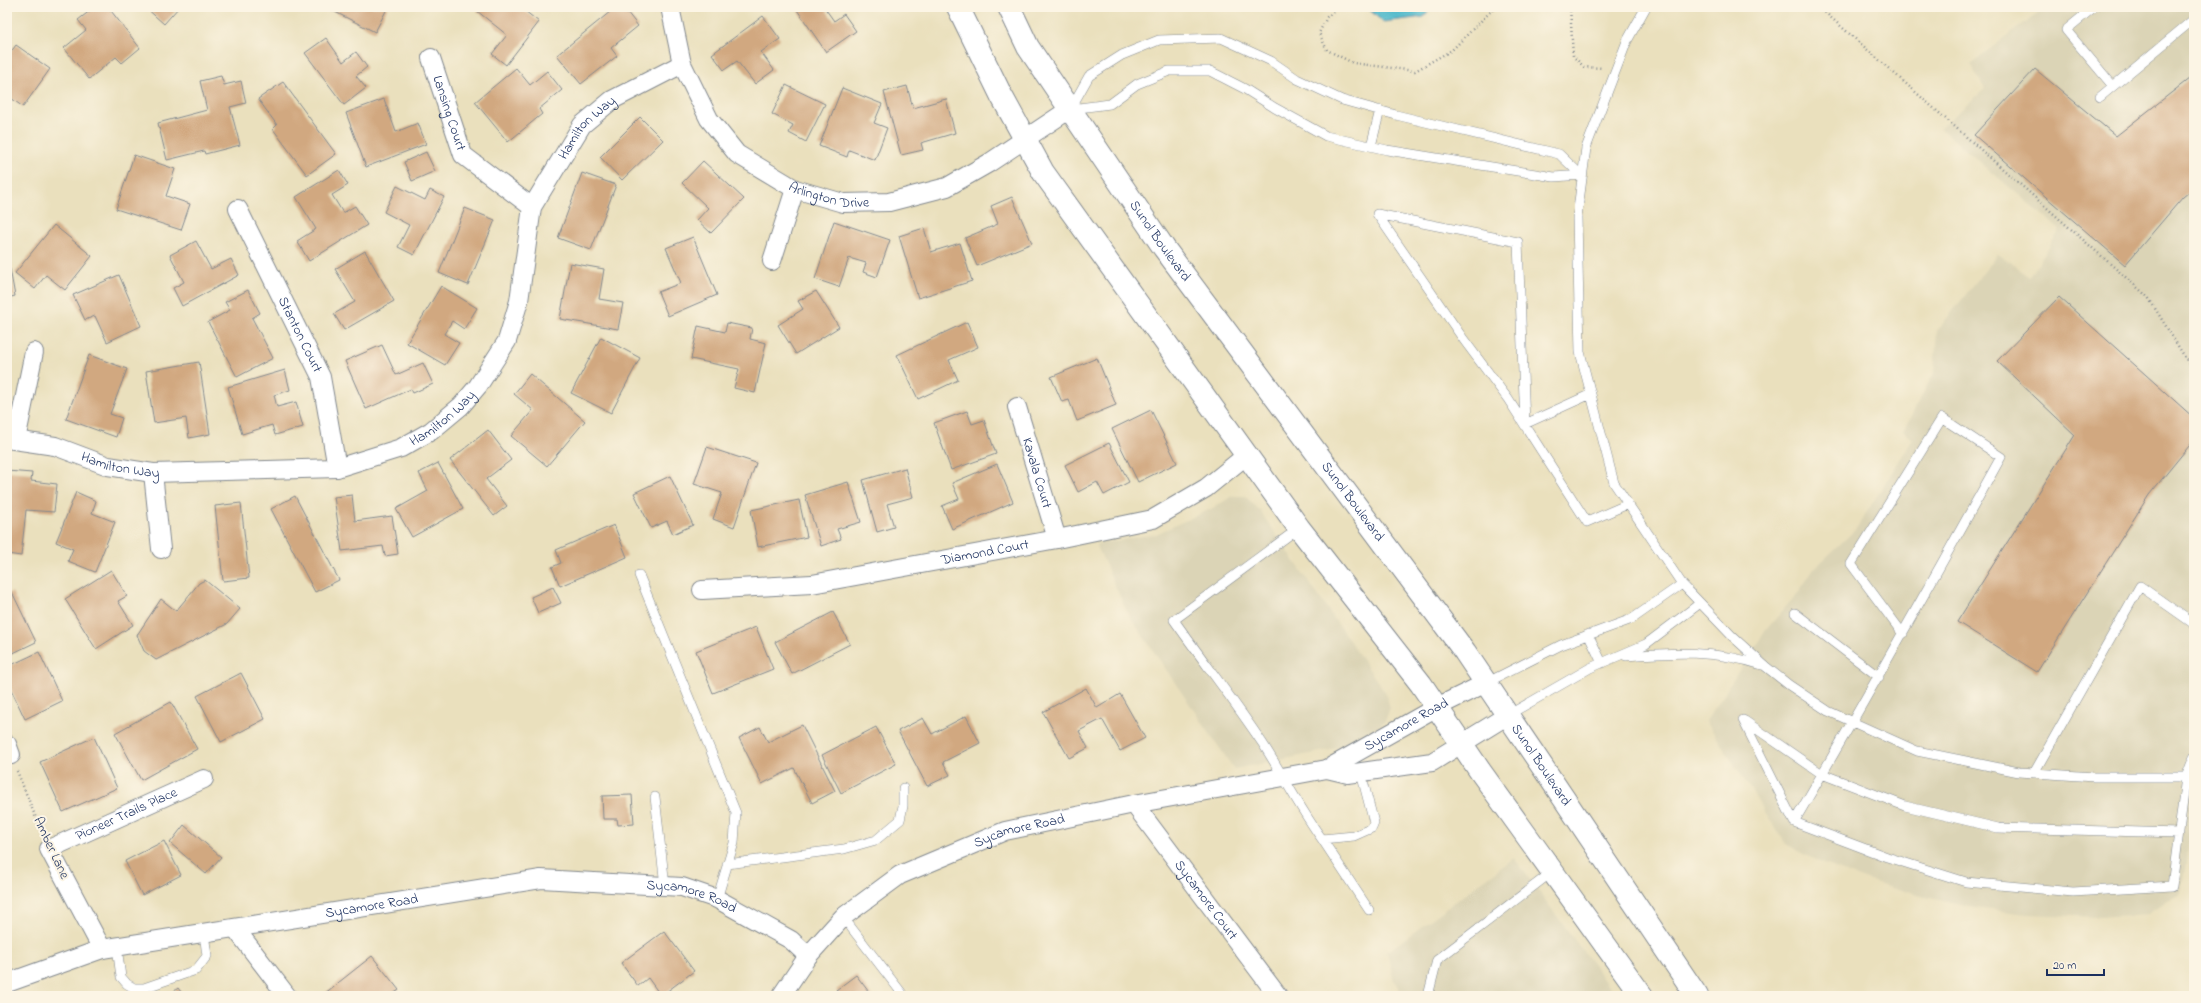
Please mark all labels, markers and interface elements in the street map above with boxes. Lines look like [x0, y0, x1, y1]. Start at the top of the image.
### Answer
street label: Lansing Court [427, 73, 471, 154]
street label: Hamilton Way [553, 90, 621, 164]
street label: Arlington Drive [784, 177, 870, 214]
street label: Sunol Boulevard [1124, 196, 1196, 286]
street label: Stanton Court [272, 293, 328, 376]
street label: Hamilton Way [406, 386, 481, 452]
street label: Kavala Court [1016, 435, 1058, 511]
street label: Hamilton Way [78, 446, 160, 485]
street label: Sunol Boulevard [1316, 457, 1390, 546]
street label: Diamond Court [938, 534, 1031, 571]
street label: Sycamore Road [1360, 693, 1452, 757]
street label: Sunol Boulevard [1506, 720, 1577, 810]
street label: Pioneer Trails Place [72, 782, 181, 846]
street label: Sycamore Road [970, 808, 1067, 854]
street label: Amber Lane [27, 813, 75, 883]
street label: Sycamore Court [1169, 856, 1243, 945]
street label: Sycamore Road [646, 875, 741, 919]
street label: Sycamore Road [324, 888, 420, 924]
scale bar [2047, 951, 2104, 977]
text: 20 m [2053, 957, 2076, 975]

